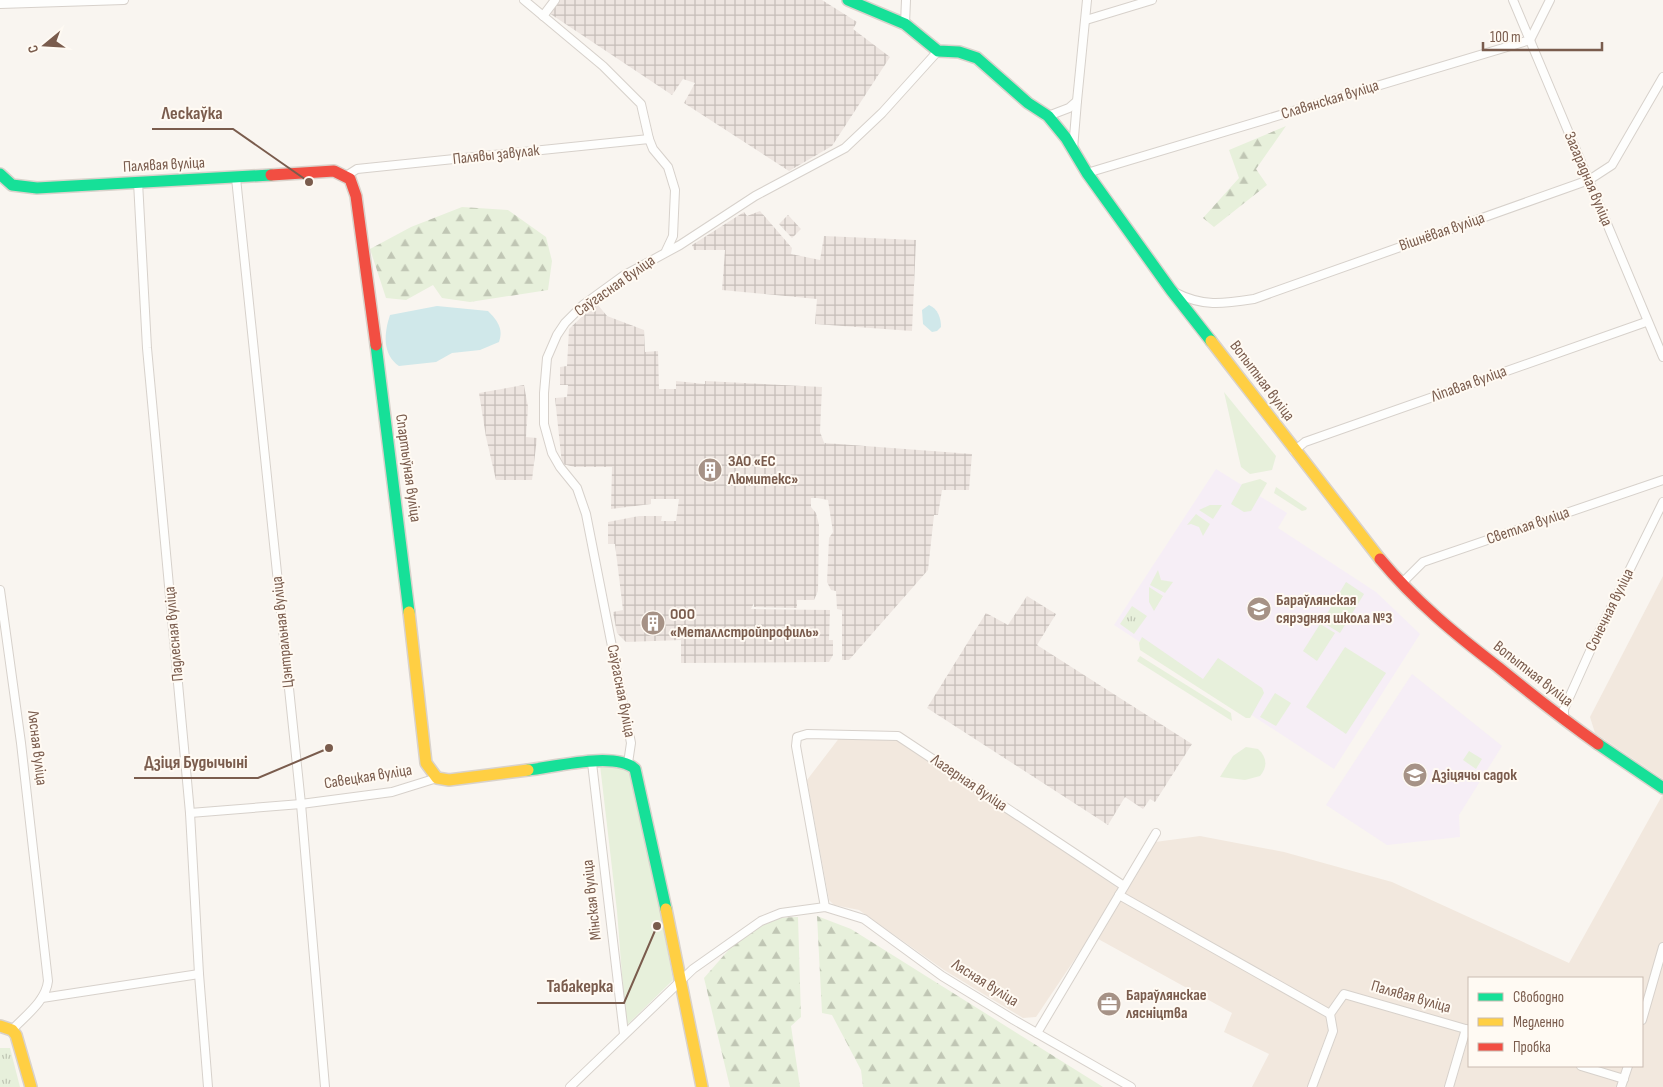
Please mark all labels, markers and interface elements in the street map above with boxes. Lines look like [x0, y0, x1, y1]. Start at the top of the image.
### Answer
north arrow [20, 20, 70, 70]
scale bar [1483, 20, 1602, 52]
text: 100 m [1490, 28, 1521, 47]
text: С [24, 43, 42, 55]
street label: Славянская вуліца [1279, 76, 1381, 124]
callout: Лескаўка [152, 96, 233, 129]
text: Лескаўка [161, 103, 223, 124]
street label: Загарадная вуліца [1560, 129, 1616, 229]
street label: Палявы завулак [452, 141, 541, 169]
street label: Палявая вуліца [123, 153, 205, 177]
street label: Вішнёвая вуліца [1397, 208, 1487, 256]
street label: Саўгасная вуліца [571, 251, 659, 321]
street label: Вопытная вуліца [1226, 337, 1298, 425]
street label: Ліпавая вуліца [1428, 362, 1509, 407]
street label: Спартыўная вуліца [391, 413, 425, 523]
place label: ЗАО «ЕС Люмитекс» [727, 452, 798, 489]
building icon: ЗАО «ЕС Люмитекс» [697, 457, 723, 483]
street label: Светлая вуліца [1484, 503, 1572, 549]
street label: Сонечная вуліца [1582, 566, 1638, 654]
street label: Цэнтральная вуліца [268, 575, 298, 689]
street label: Падлесная вуліца [160, 586, 188, 682]
place label: Бараўлянская сярэдняя школа №3 [1276, 591, 1392, 628]
school or university icon: Бараўлянская сярэдняя школа №3 [1246, 596, 1272, 622]
place label: ООО «Металлстройпрофиль» [670, 605, 819, 642]
building icon: ООО «Металлстройпрофиль» [640, 610, 666, 636]
street label: Вопытная вуліца [1489, 637, 1577, 711]
street label: Саўгасная вуліца [603, 643, 639, 739]
street label: Лясная вуліца [23, 709, 51, 786]
callout: Дзіця Будычыні [134, 745, 258, 778]
street label: Лагерная вуліца [926, 750, 1011, 815]
text: Дзіця Будычыні [144, 752, 248, 773]
street label: Савецкая вуліца [323, 761, 413, 793]
school or university icon: Дзіцячы садок [1402, 762, 1428, 788]
place label: Дзіцячы садок [1432, 766, 1517, 785]
street label: Мінская вуліца [578, 859, 606, 941]
street label: Лясная вуліца [947, 955, 1022, 1011]
callout: Табакерка [537, 970, 624, 1003]
text: Табакерка [547, 976, 613, 997]
street label: Палявая вуліца [1369, 977, 1453, 1017]
legend [1468, 977, 1643, 1067]
place label: Бараўлянскае лясніцтва [1126, 986, 1207, 1023]
text: Свободно [1513, 988, 1564, 1007]
office icon: Бараўлянскае лясніцтва [1096, 991, 1122, 1017]
text: Медленно [1513, 1013, 1564, 1032]
text: Пробка [1513, 1038, 1551, 1057]

